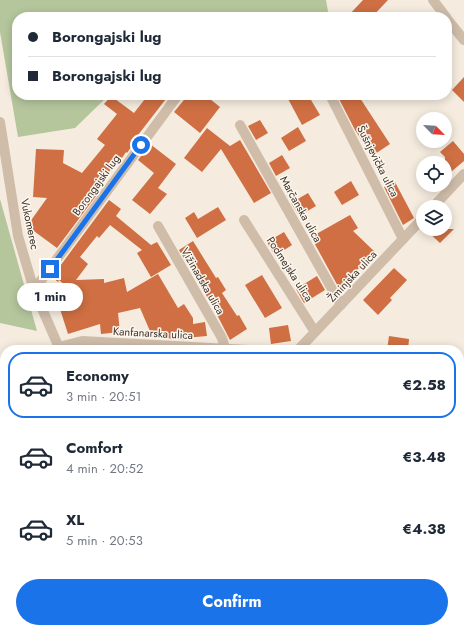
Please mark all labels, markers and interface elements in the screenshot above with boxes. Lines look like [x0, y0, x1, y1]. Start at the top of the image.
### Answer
text: Borongajski lug [52, 26, 162, 48]
text: Borongajski lug [52, 65, 162, 87]
north arrow [416, 112, 452, 148]
map controls [416, 112, 452, 236]
street label: Šušnjevička ulica [353, 122, 403, 200]
route start [132, 136, 150, 154]
street label: Borongajski lug [68, 151, 124, 219]
button: locate [416, 156, 452, 192]
street label: Marčanska ulica [276, 173, 326, 245]
street label: Vukomerec [17, 197, 43, 251]
button: layers [416, 200, 452, 236]
street label: Podmejska ulica [263, 233, 317, 305]
street label: Vižinadska ulica [177, 245, 229, 317]
street label: Žminjska ulica [324, 247, 380, 305]
route end [41, 260, 59, 278]
callout: 1 min [17, 283, 83, 311]
text: 1 min [34, 287, 66, 306]
street label: Kanfanarska ulica [113, 323, 193, 343]
text: Economy [66, 365, 129, 387]
icon: car [18, 367, 54, 403]
text: €2.58 [402, 374, 446, 396]
text: 3 min · 20:51 [66, 387, 141, 406]
text: Comfort [66, 437, 123, 459]
icon: car [18, 439, 54, 475]
text: €3.48 [402, 446, 446, 468]
text: 4 min · 20:52 [66, 459, 143, 478]
text: XL [66, 509, 84, 531]
icon: car [18, 511, 54, 547]
text: €4.38 [402, 518, 446, 540]
text: 5 min · 20:53 [66, 531, 143, 550]
button: Confirm [16, 579, 448, 625]

